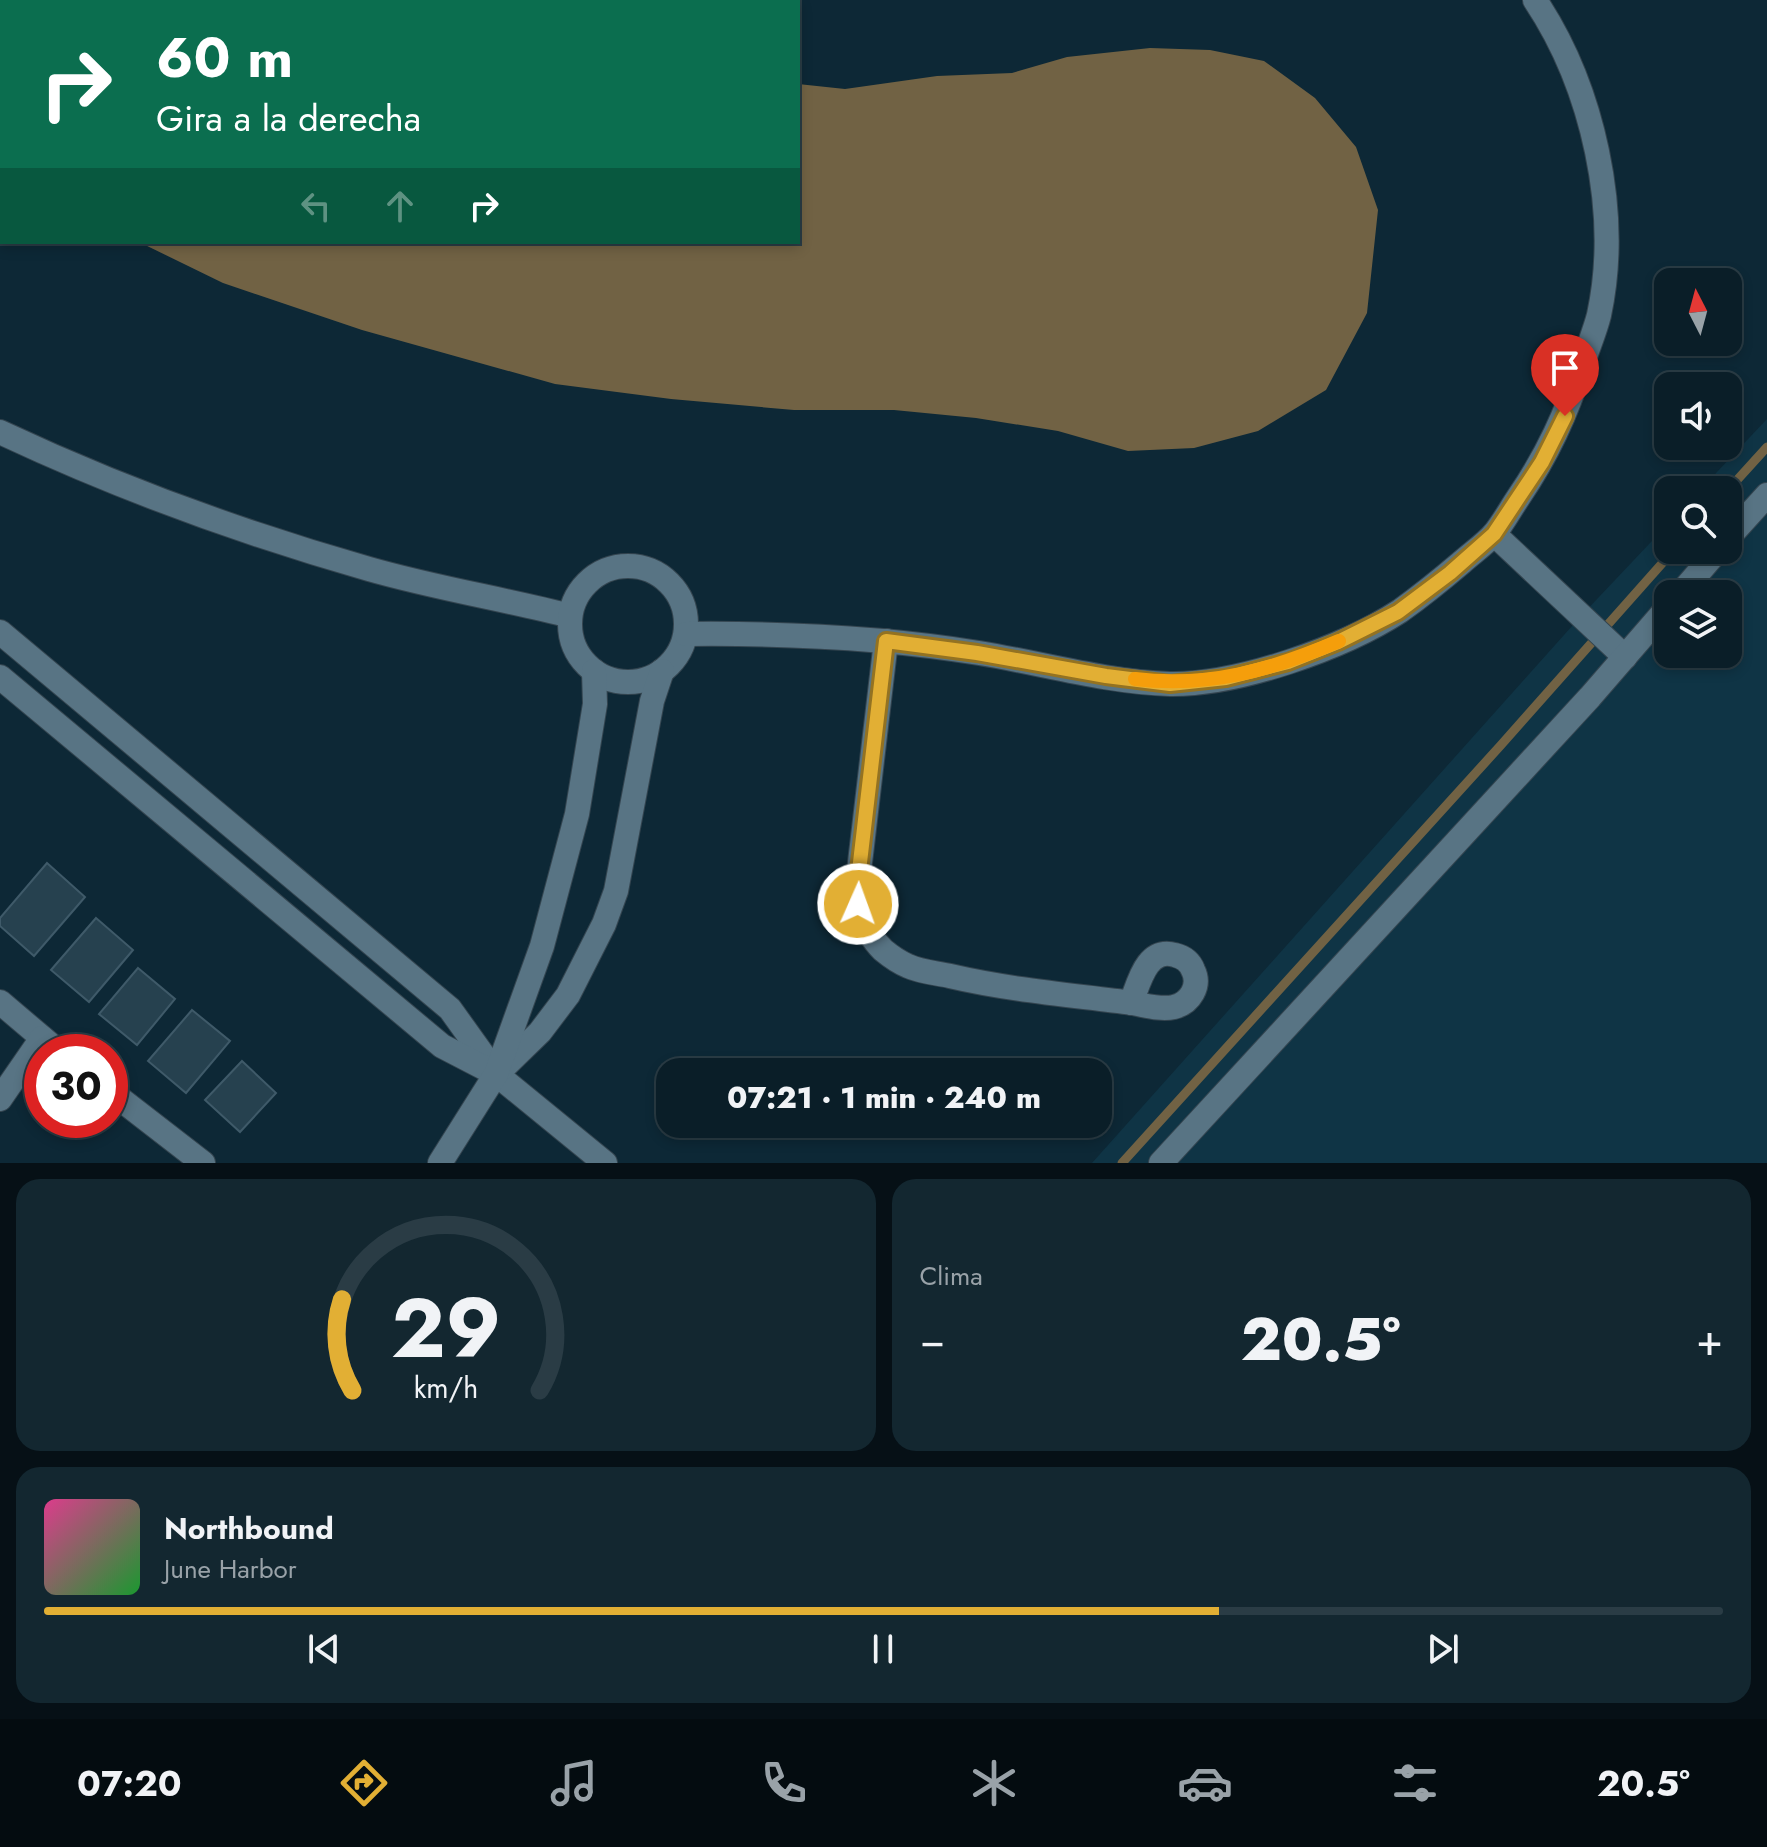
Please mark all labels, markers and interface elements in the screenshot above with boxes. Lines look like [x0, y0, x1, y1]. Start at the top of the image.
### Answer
text: 60 m [156, 17, 293, 98]
icon: right [24, 32, 128, 136]
text: Gira a la derecha [156, 92, 421, 144]
icon: left [294, 184, 338, 228]
icon: ahead [378, 184, 422, 228]
icon: right [462, 184, 506, 228]
north arrow [1654, 268, 1742, 356]
map controls [1654, 268, 1742, 668]
pin [1531, 334, 1599, 416]
icon: arrive [1543, 346, 1587, 390]
button: sound [1654, 372, 1742, 460]
button: search [1654, 476, 1742, 564]
button: layers [1654, 580, 1742, 668]
position arrow [816, 862, 900, 946]
speed limit sign: 30 [24, 1034, 128, 1138]
text: 07:21 · 1 min · 240 m [727, 1076, 1041, 1119]
text: Clima [920, 1257, 983, 1295]
text: 29 [391, 1268, 501, 1388]
text: 20.5° [1241, 1296, 1401, 1383]
text: − [920, 1308, 945, 1372]
text: + [1696, 1308, 1723, 1372]
text: km/h [413, 1367, 478, 1409]
text: Northbound [164, 1507, 334, 1550]
text: June Harbor [164, 1550, 297, 1588]
icon: previous [302, 1627, 346, 1671]
icon: pause [861, 1627, 905, 1671]
icon: next [1421, 1627, 1465, 1671]
icon: directions [336, 1755, 392, 1811]
icon: music [546, 1755, 602, 1811]
icon: phone [756, 1755, 812, 1811]
icon: climate [966, 1755, 1022, 1811]
icon: car [1177, 1755, 1233, 1811]
icon: filters [1387, 1755, 1443, 1811]
text: 07:20 [77, 1757, 182, 1809]
text: 20.5° [1597, 1757, 1690, 1809]

